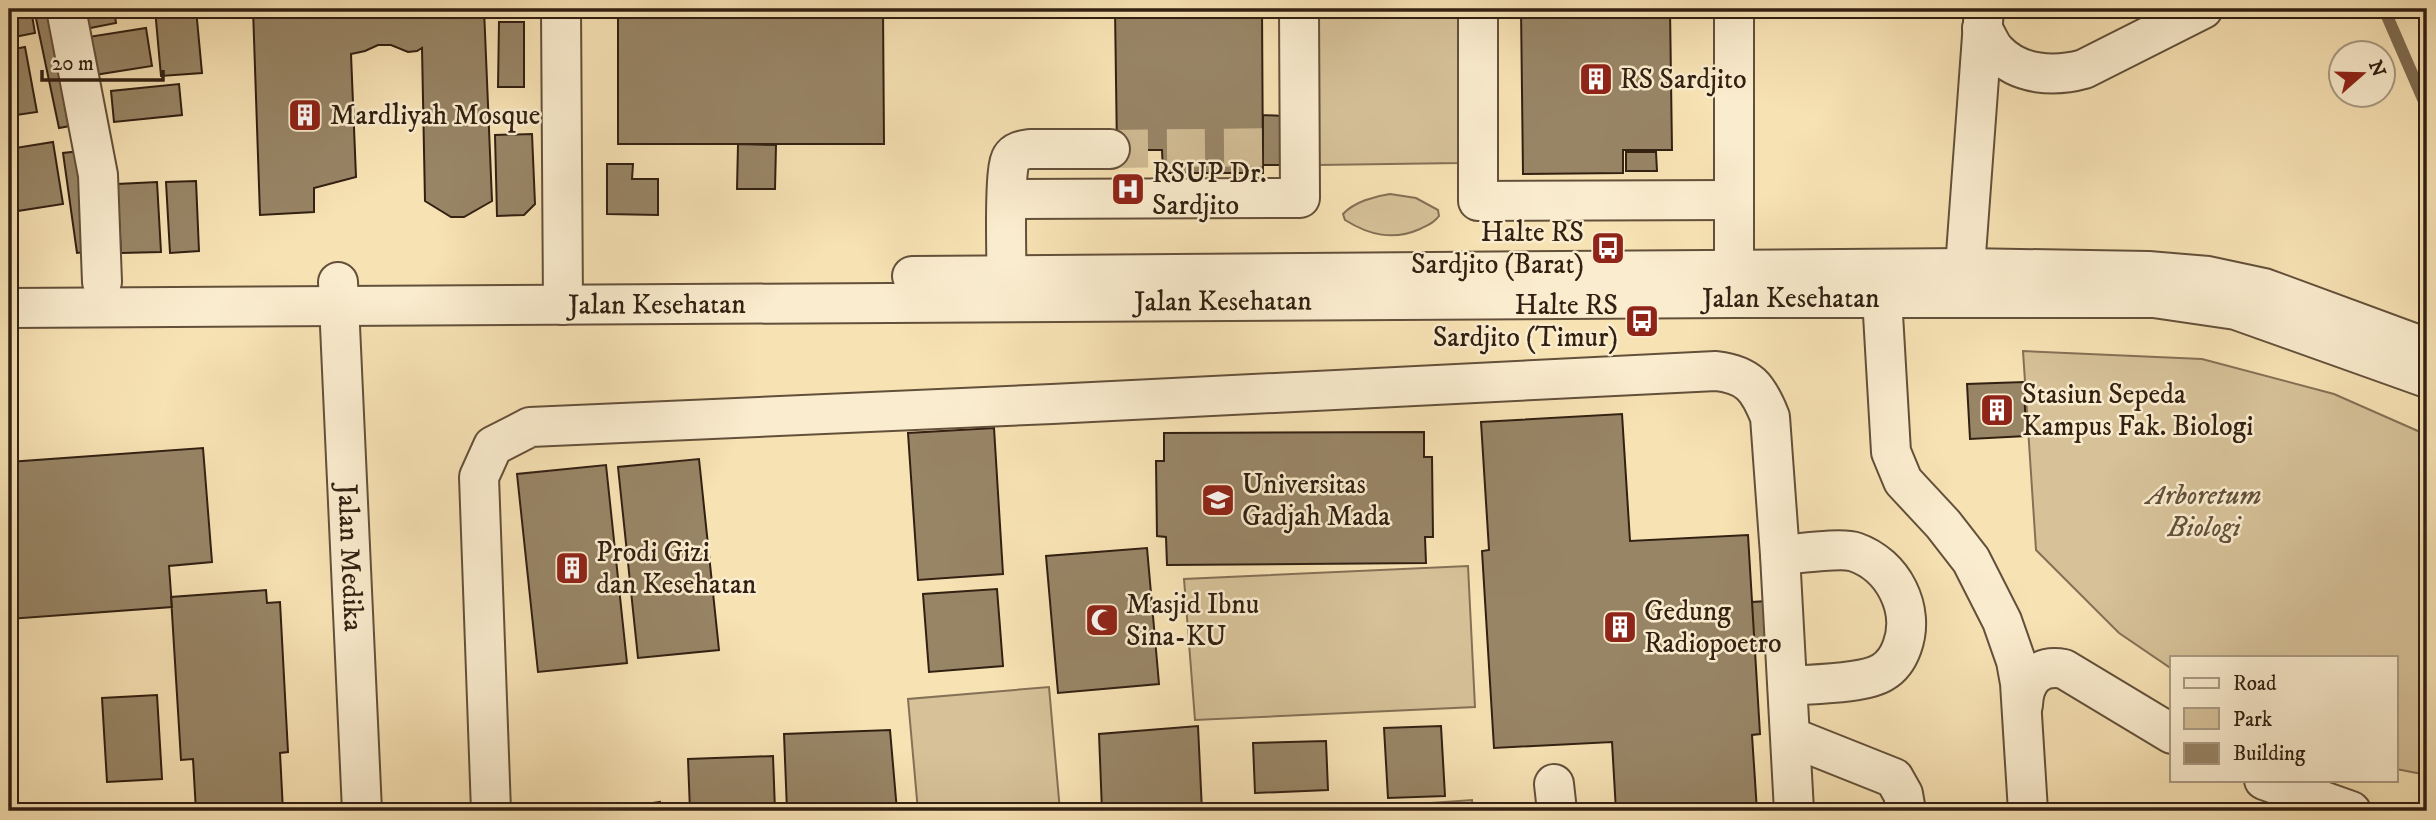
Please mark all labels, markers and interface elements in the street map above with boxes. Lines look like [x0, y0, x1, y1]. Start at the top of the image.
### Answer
scale bar [42, 38, 163, 82]
north arrow [2328, 38, 2398, 108]
text: 20 m [52, 51, 94, 77]
text: N [2363, 57, 2390, 80]
building icon: RS Sardjito [1577, 60, 1615, 98]
place label: RS Sardjito [1620, 62, 1747, 97]
building icon: Mardliyah Mosque [286, 96, 324, 134]
place label: Mardliyah Mosque [330, 98, 540, 133]
place label: RSUP Dr. Sardjito [1152, 156, 1267, 223]
hospital icon: RSUP Dr. Sardjito [1109, 170, 1147, 208]
place label: Halte RS Sardjito (Barat) [1411, 215, 1584, 282]
bus stop icon: Halte RS Sardjito (Barat) [1589, 229, 1627, 267]
street label: Jalan Kesehatan [1699, 281, 1880, 316]
street label: Jalan Kesehatan [1131, 283, 1312, 319]
street label: Jalan Kesehatan [565, 286, 746, 322]
place label: Halte RS Sardjito (Timur) [1433, 288, 1618, 355]
bus stop icon: Halte RS Sardjito (Timur) [1623, 302, 1661, 340]
place label: Stasiun Sepeda Kampus Fak. Biologi [2022, 377, 2253, 444]
building icon: Stasiun Sepeda Kampus Fak. Biologi [1978, 391, 2016, 429]
place label: Universitas Gadjah Mada [1242, 467, 1390, 534]
park label: Arboretum Biologi [2144, 478, 2261, 545]
street label: Jalan Medika [330, 480, 371, 632]
school or university icon: Universitas Gadjah Mada [1199, 481, 1237, 519]
place label: Prodi Gizi dan Kesehatan [596, 535, 757, 602]
building icon: Prodi Gizi dan Kesehatan [553, 549, 591, 587]
place label: Masjid Ibnu Sina-KU [1126, 587, 1259, 654]
place label: Gedung Radiopoetro [1644, 594, 1782, 661]
mosque icon: Masjid Ibnu Sina-KU [1083, 601, 1121, 639]
building icon: Gedung Radiopoetro [1601, 608, 1639, 646]
legend [2170, 656, 2398, 782]
text: Road [2233, 671, 2277, 697]
text: Park [2233, 707, 2273, 733]
text: Building [2233, 741, 2306, 767]

